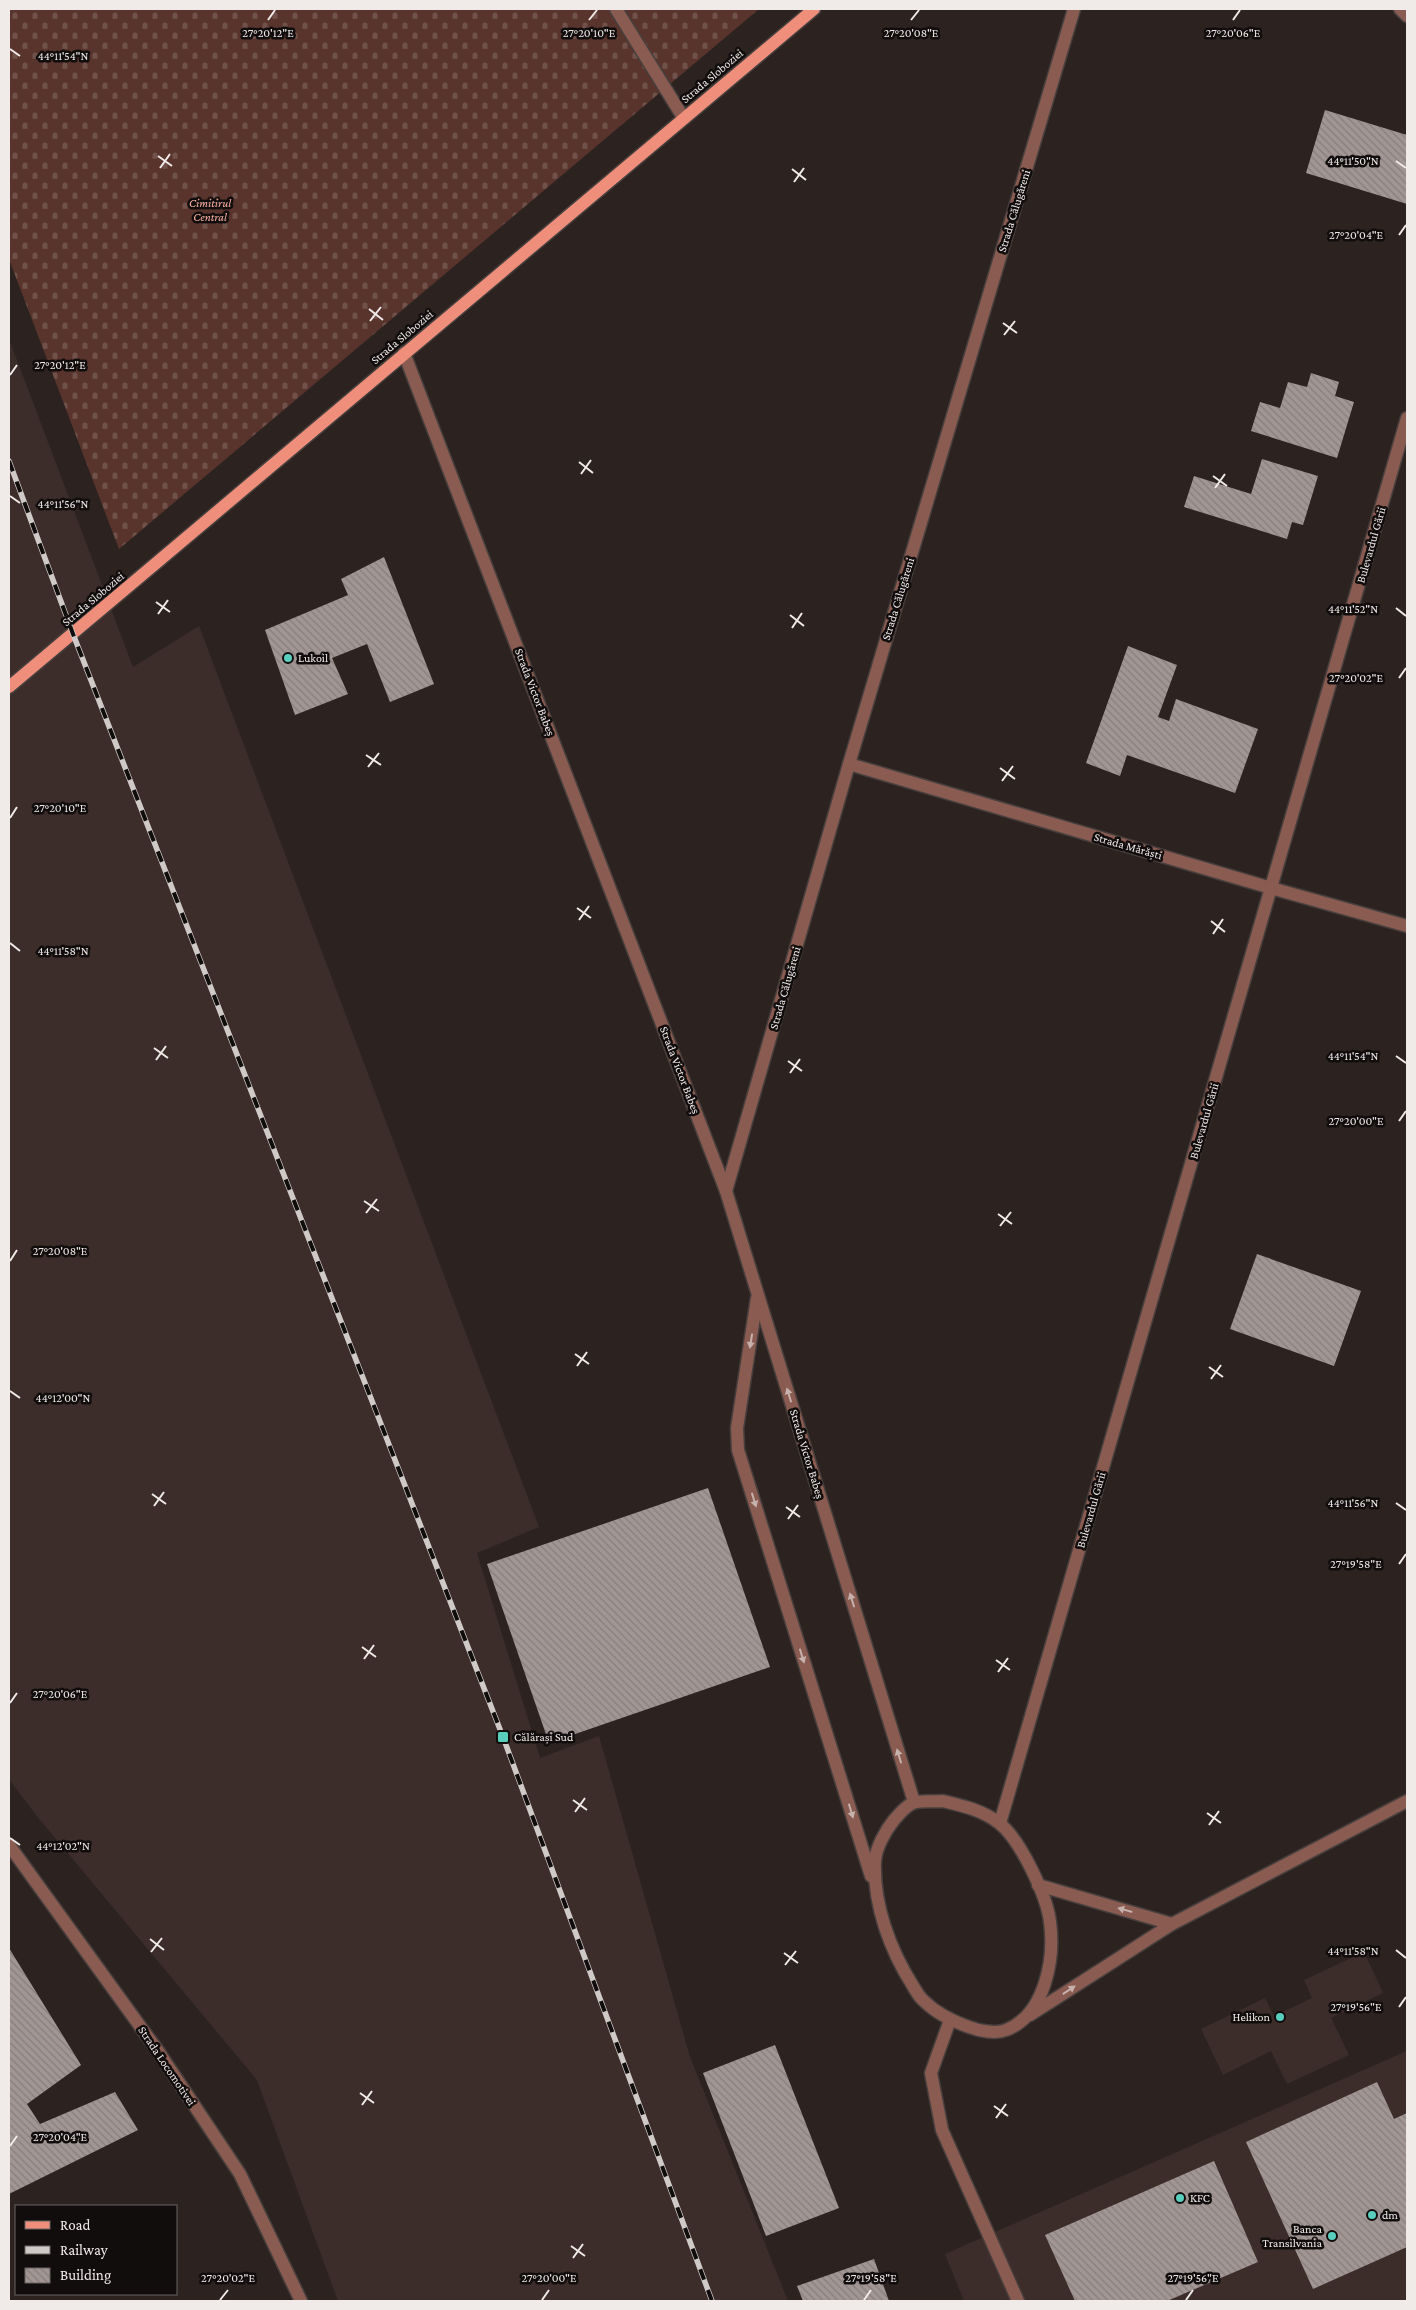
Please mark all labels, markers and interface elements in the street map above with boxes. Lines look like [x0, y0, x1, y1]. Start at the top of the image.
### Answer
text: 27°20'12"E [242, 26, 294, 40]
text: 27°20'10"E [563, 26, 616, 40]
text: 27°20'08"E [884, 26, 939, 40]
text: 27°20'06"E [1206, 26, 1261, 40]
street label: Strada Sloboziei [678, 46, 746, 106]
text: 44°11'54"N [38, 49, 88, 63]
text: 44°11'50"N [1327, 154, 1379, 168]
street label: Strada Călugăreni [995, 168, 1033, 254]
park label: Cimitirul Central [189, 196, 232, 224]
text: 27°20'04"E [1329, 228, 1384, 242]
street label: Strada Sloboziei [368, 307, 436, 367]
text: 27°20'12"E [34, 358, 86, 372]
text: 44°11'56"N [38, 497, 89, 511]
street label: Bulevardul Gării [1354, 506, 1388, 584]
street label: Strada Călugăreni [879, 556, 917, 642]
street label: Strada Sloboziei [59, 569, 127, 629]
text: 44°11'52"N [1328, 602, 1378, 616]
street label: Strada Victor Babeș [511, 646, 558, 738]
place label: Lukoil [298, 651, 328, 665]
marker: Lukoil [282, 652, 294, 664]
text: 27°20'02"E [1329, 671, 1383, 685]
text: 27°20'10"E [34, 801, 87, 815]
street label: Strada Mărăști [1092, 830, 1164, 863]
text: 44°11'58"N [37, 944, 89, 958]
street label: Strada Călugăreni [766, 945, 804, 1031]
street label: Strada Victor Babeș [656, 1024, 703, 1116]
text: 44°11'54"N [1328, 1049, 1378, 1063]
street label: Bulevardul Gării [1187, 1082, 1221, 1160]
text: 27°20'00"E [1329, 1114, 1384, 1128]
text: 27°20'08"E [33, 1244, 88, 1258]
one-way arrow [746, 1334, 754, 1350]
one-way arrow [785, 1387, 793, 1402]
text: 44°12'00"N [36, 1391, 91, 1405]
street label: Strada Victor Babeș [786, 1408, 827, 1501]
street label: Bulevardul Gării [1074, 1471, 1108, 1549]
one-way arrow [750, 1493, 758, 1508]
text: 44°11'56"N [1328, 1496, 1379, 1510]
text: 27°19'58"E [1330, 1557, 1382, 1571]
one-way arrow [848, 1593, 855, 1608]
one-way arrow [799, 1648, 807, 1663]
text: 27°20'06"E [33, 1687, 88, 1701]
marker: Călărași Sud [496, 1730, 510, 1744]
place label: Călărași Sud [514, 1730, 574, 1745]
one-way arrow [895, 1748, 903, 1763]
one-way arrow [847, 1803, 855, 1818]
text: 44°12'02"N [36, 1839, 90, 1853]
one-way arrow [1117, 1906, 1132, 1914]
text: 44°11'58"N [1327, 1944, 1379, 1958]
one-way arrow [1062, 1985, 1075, 1995]
text: 27°19'56"E [1330, 2000, 1382, 2014]
place label: Helikon [1233, 2010, 1271, 2024]
marker: Helikon [1274, 2011, 1286, 2023]
street label: Strada Locomotivei [135, 2024, 199, 2108]
text: 27°20'04"E [33, 2130, 88, 2144]
place label: KFC [1190, 2191, 1210, 2205]
marker: KFC [1174, 2192, 1186, 2204]
legend [15, 2205, 178, 2295]
place label: dm [1382, 2208, 1398, 2222]
marker: dm [1366, 2209, 1378, 2221]
text: Road [60, 2217, 91, 2233]
place label: Banca Transilvania [1262, 2222, 1322, 2250]
marker: Banca Transilvania [1326, 2230, 1338, 2242]
text: Railway [60, 2242, 108, 2259]
text: Building [60, 2267, 111, 2284]
text: 27°20'02"E [201, 2271, 255, 2285]
text: 27°20'00"E [522, 2271, 577, 2285]
text: 27°19'58"E [845, 2271, 897, 2285]
text: 27°19'56"E [1167, 2271, 1219, 2285]

